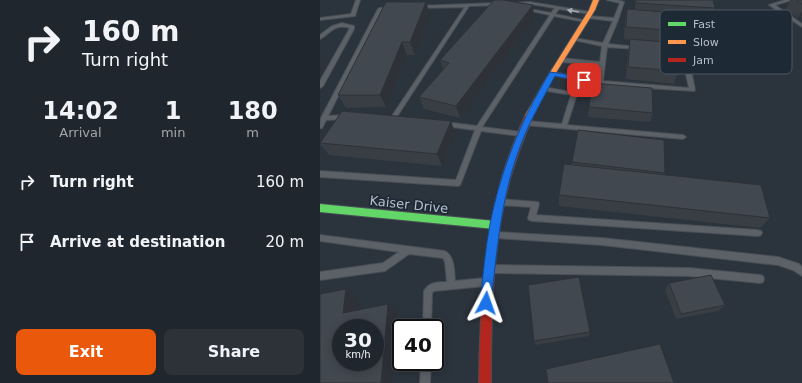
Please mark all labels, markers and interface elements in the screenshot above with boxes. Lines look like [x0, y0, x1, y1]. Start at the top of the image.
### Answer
one-way arrow [567, 7, 580, 13]
legend [660, 10, 792, 74]
text: 160 m [82, 15, 179, 48]
icon: right [16, 16, 68, 68]
text: Fast [693, 18, 716, 31]
text: Slow [693, 36, 719, 49]
text: Turn right [82, 49, 168, 70]
text: Jam [692, 54, 714, 67]
pin [567, 63, 601, 97]
icon: arrive [573, 69, 595, 91]
text: 14:02 [42, 97, 119, 125]
text: 1 [165, 97, 181, 125]
text: 180 [228, 97, 278, 125]
text: Arrival [59, 125, 102, 140]
text: min [161, 125, 185, 140]
text: m [246, 125, 259, 140]
icon: right [16, 171, 38, 193]
text: Turn right [50, 173, 134, 191]
text: 160 m [256, 173, 304, 191]
street label: Kaiser Drive [369, 193, 449, 216]
icon: arrive [16, 231, 38, 253]
text: Arrive at destination [50, 233, 225, 251]
text: 20 m [266, 233, 304, 251]
position arrow [465, 282, 507, 324]
speed limit sign: 40 [392, 319, 444, 371]
text: 30 [344, 328, 372, 352]
button: Exit [16, 329, 156, 375]
button: Share [164, 329, 304, 375]
text: km/h [345, 349, 371, 360]

